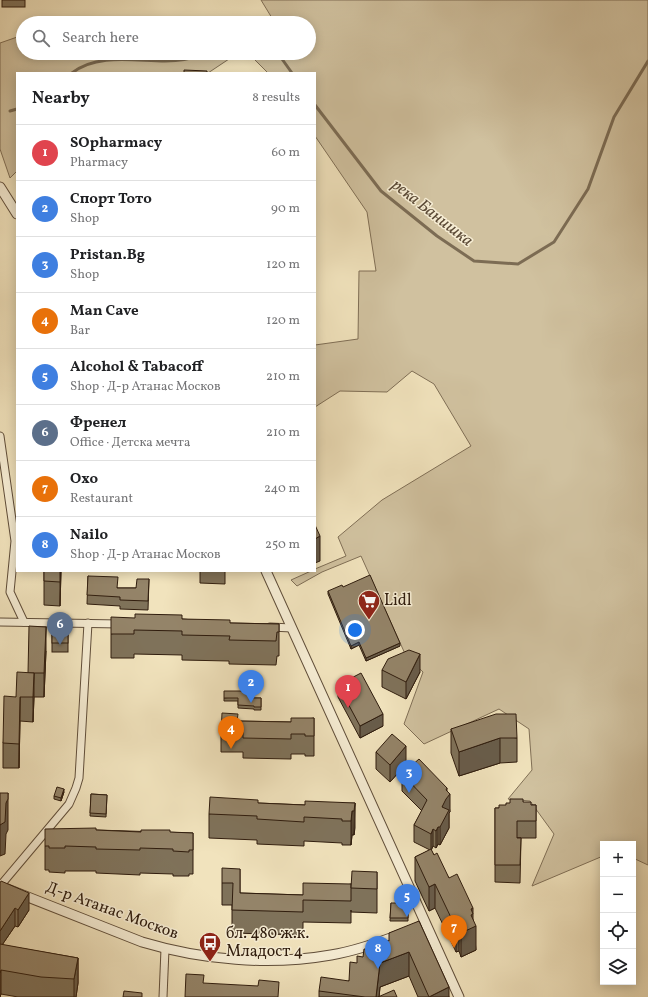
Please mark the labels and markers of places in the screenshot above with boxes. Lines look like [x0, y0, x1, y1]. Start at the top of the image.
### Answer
supermarket icon: Lidl [356, 588, 382, 621]
place label: Lidl [384, 590, 412, 612]
pin: 6 [47, 612, 73, 645]
pin: 2 [238, 670, 264, 703]
pin: 1 [335, 675, 361, 708]
pin: 4 [218, 716, 244, 749]
pin: 3 [396, 760, 422, 793]
pin: 5 [394, 884, 420, 917]
pin: 7 [441, 915, 467, 948]
place label: бл. 480 ж.к. Младост 4 [226, 923, 309, 963]
bus stop icon: бл. 480 ж.к. Младост 4 [197, 930, 223, 963]
pin: 8 [365, 936, 391, 969]

